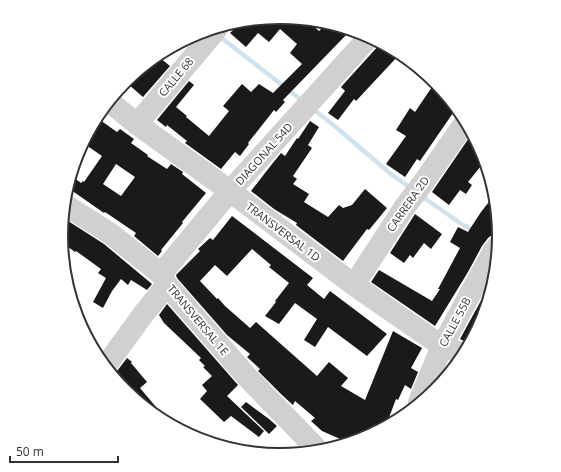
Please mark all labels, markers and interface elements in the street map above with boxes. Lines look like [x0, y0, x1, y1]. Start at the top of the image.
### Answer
street label: CALLE 68 [155, 54, 196, 99]
street label: DIAGONAL 54D [232, 119, 296, 188]
street label: CARRERA 2D [383, 173, 432, 234]
street label: TRANSVERSAL 1D [243, 199, 324, 265]
street label: TRANSVERSAL 1E [164, 281, 232, 358]
street label: CALLE 55B [435, 294, 474, 349]
scale bar [10, 438, 118, 464]
text: 50 m [16, 443, 44, 460]

